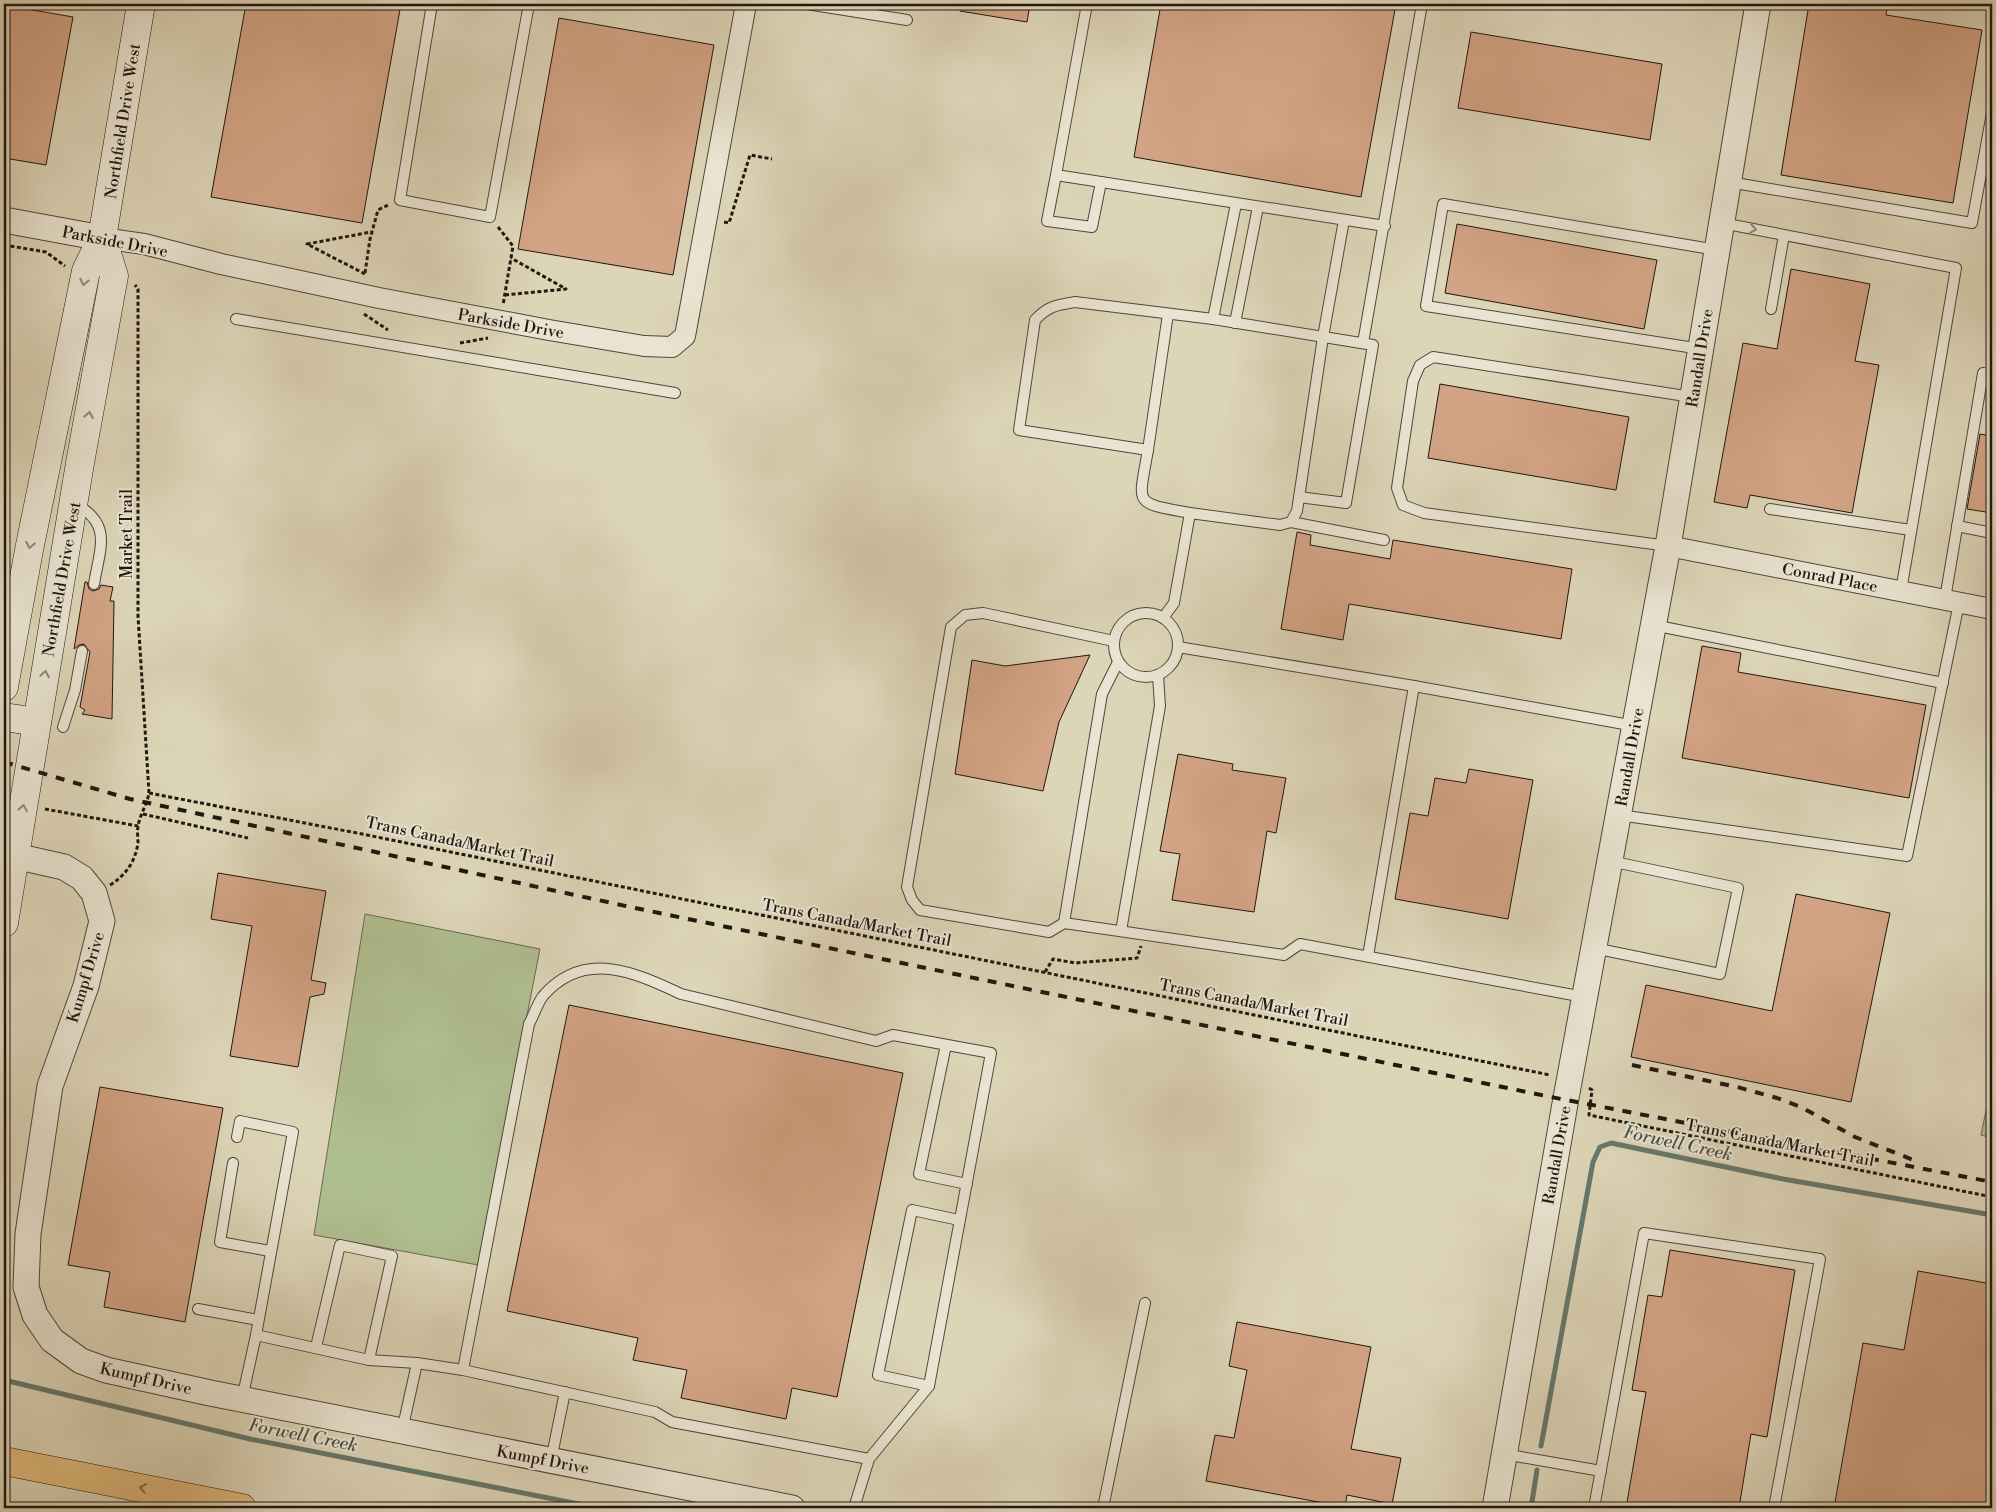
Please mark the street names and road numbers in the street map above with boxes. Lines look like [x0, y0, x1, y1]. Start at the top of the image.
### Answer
street label: Northfield Drive West [101, 42, 145, 200]
street label: Parkside Drive [60, 222, 169, 262]
street label: Parkside Drive [456, 305, 565, 343]
street label: Randall Drive [1682, 307, 1718, 409]
street label: Market Trail [117, 489, 137, 579]
street label: Northfield Drive West [39, 500, 86, 658]
street label: Conrad Place [1780, 559, 1879, 597]
street label: Randall Drive [1611, 706, 1648, 808]
street label: Trans Canada/Market Trail [364, 812, 556, 872]
street label: Trans Canada/Market Trail [761, 895, 953, 951]
street label: Kumpf Drive [63, 929, 109, 1025]
street label: Trans Canada/Market Trail [1158, 975, 1350, 1031]
street label: Randall Drive [1538, 1104, 1575, 1206]
street label: Trans Canada/Market Trail [1684, 1115, 1876, 1171]
street label: Kumpf Drive [98, 1359, 194, 1399]
street label: Kumpf Drive [495, 1441, 591, 1479]

